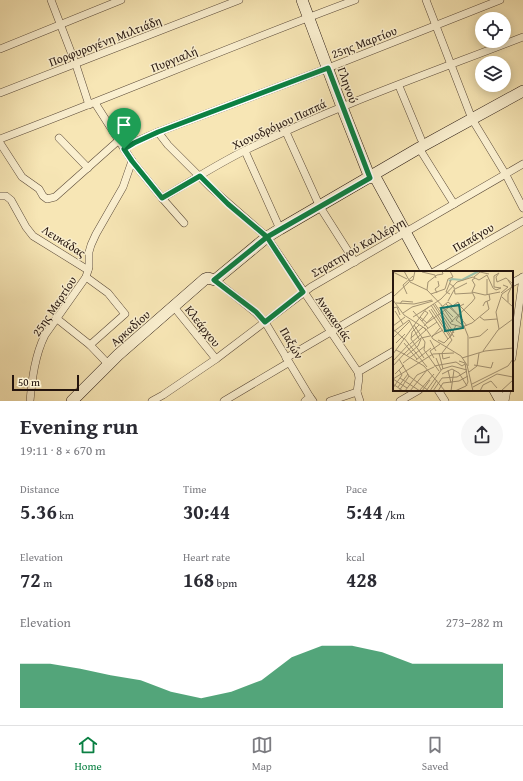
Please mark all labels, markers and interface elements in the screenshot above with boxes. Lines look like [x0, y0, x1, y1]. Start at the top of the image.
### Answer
street label: Πορφυρογένη Μιλτιάδη [46, 12, 164, 70]
map controls [475, 12, 511, 92]
button: locate [475, 12, 511, 48]
street label: 25ης Μαρτίου [329, 22, 399, 62]
street label: Πυργιαλή [148, 42, 200, 76]
button: layers [475, 56, 511, 92]
street label: Γληνού [334, 65, 362, 105]
street label: Χιονοδρόμου Παππά [229, 94, 329, 153]
pin [107, 108, 141, 149]
icon: arrive [113, 114, 135, 136]
street label: Στρατηγού Καλλέργη [308, 213, 408, 281]
street label: Παπάγου [449, 218, 497, 256]
street label: Λευκάδας [39, 221, 89, 261]
inset map [393, 271, 513, 391]
street label: 25ης Μαρτίου [28, 273, 80, 339]
street label: Ανακασιάς [312, 291, 356, 345]
street label: Κλεάρχου [181, 301, 225, 351]
street label: Αρκαδίου [106, 306, 154, 350]
street label: Παξών [276, 324, 308, 362]
scale bar [12, 373, 79, 392]
text: 50 m [18, 374, 40, 390]
text: Evening run [20, 410, 138, 442]
button: share [461, 414, 503, 456]
text: 19:11 · 8 × 670 m [20, 441, 106, 460]
text: Distance [20, 481, 59, 497]
text: Time [183, 481, 206, 497]
text: Pace [346, 481, 367, 497]
text: 5.36 [20, 497, 57, 526]
text: 30:44 [183, 497, 230, 526]
text: 5:44 [346, 497, 383, 526]
text: km [57, 507, 74, 523]
text: /km [383, 507, 405, 523]
text: Elevation [20, 549, 63, 565]
text: Heart rate [183, 549, 230, 565]
text: kcal [346, 549, 365, 565]
text: 72 [20, 565, 41, 594]
text: 168 [183, 565, 214, 594]
text: 428 [346, 565, 377, 594]
text: m [41, 575, 52, 591]
text: bpm [214, 575, 237, 591]
text: Elevation [20, 613, 71, 632]
text: 273–282 m [446, 613, 503, 632]
tab: Home [75, 734, 102, 774]
tab: Map [251, 734, 273, 774]
tab: Saved [422, 734, 448, 774]

